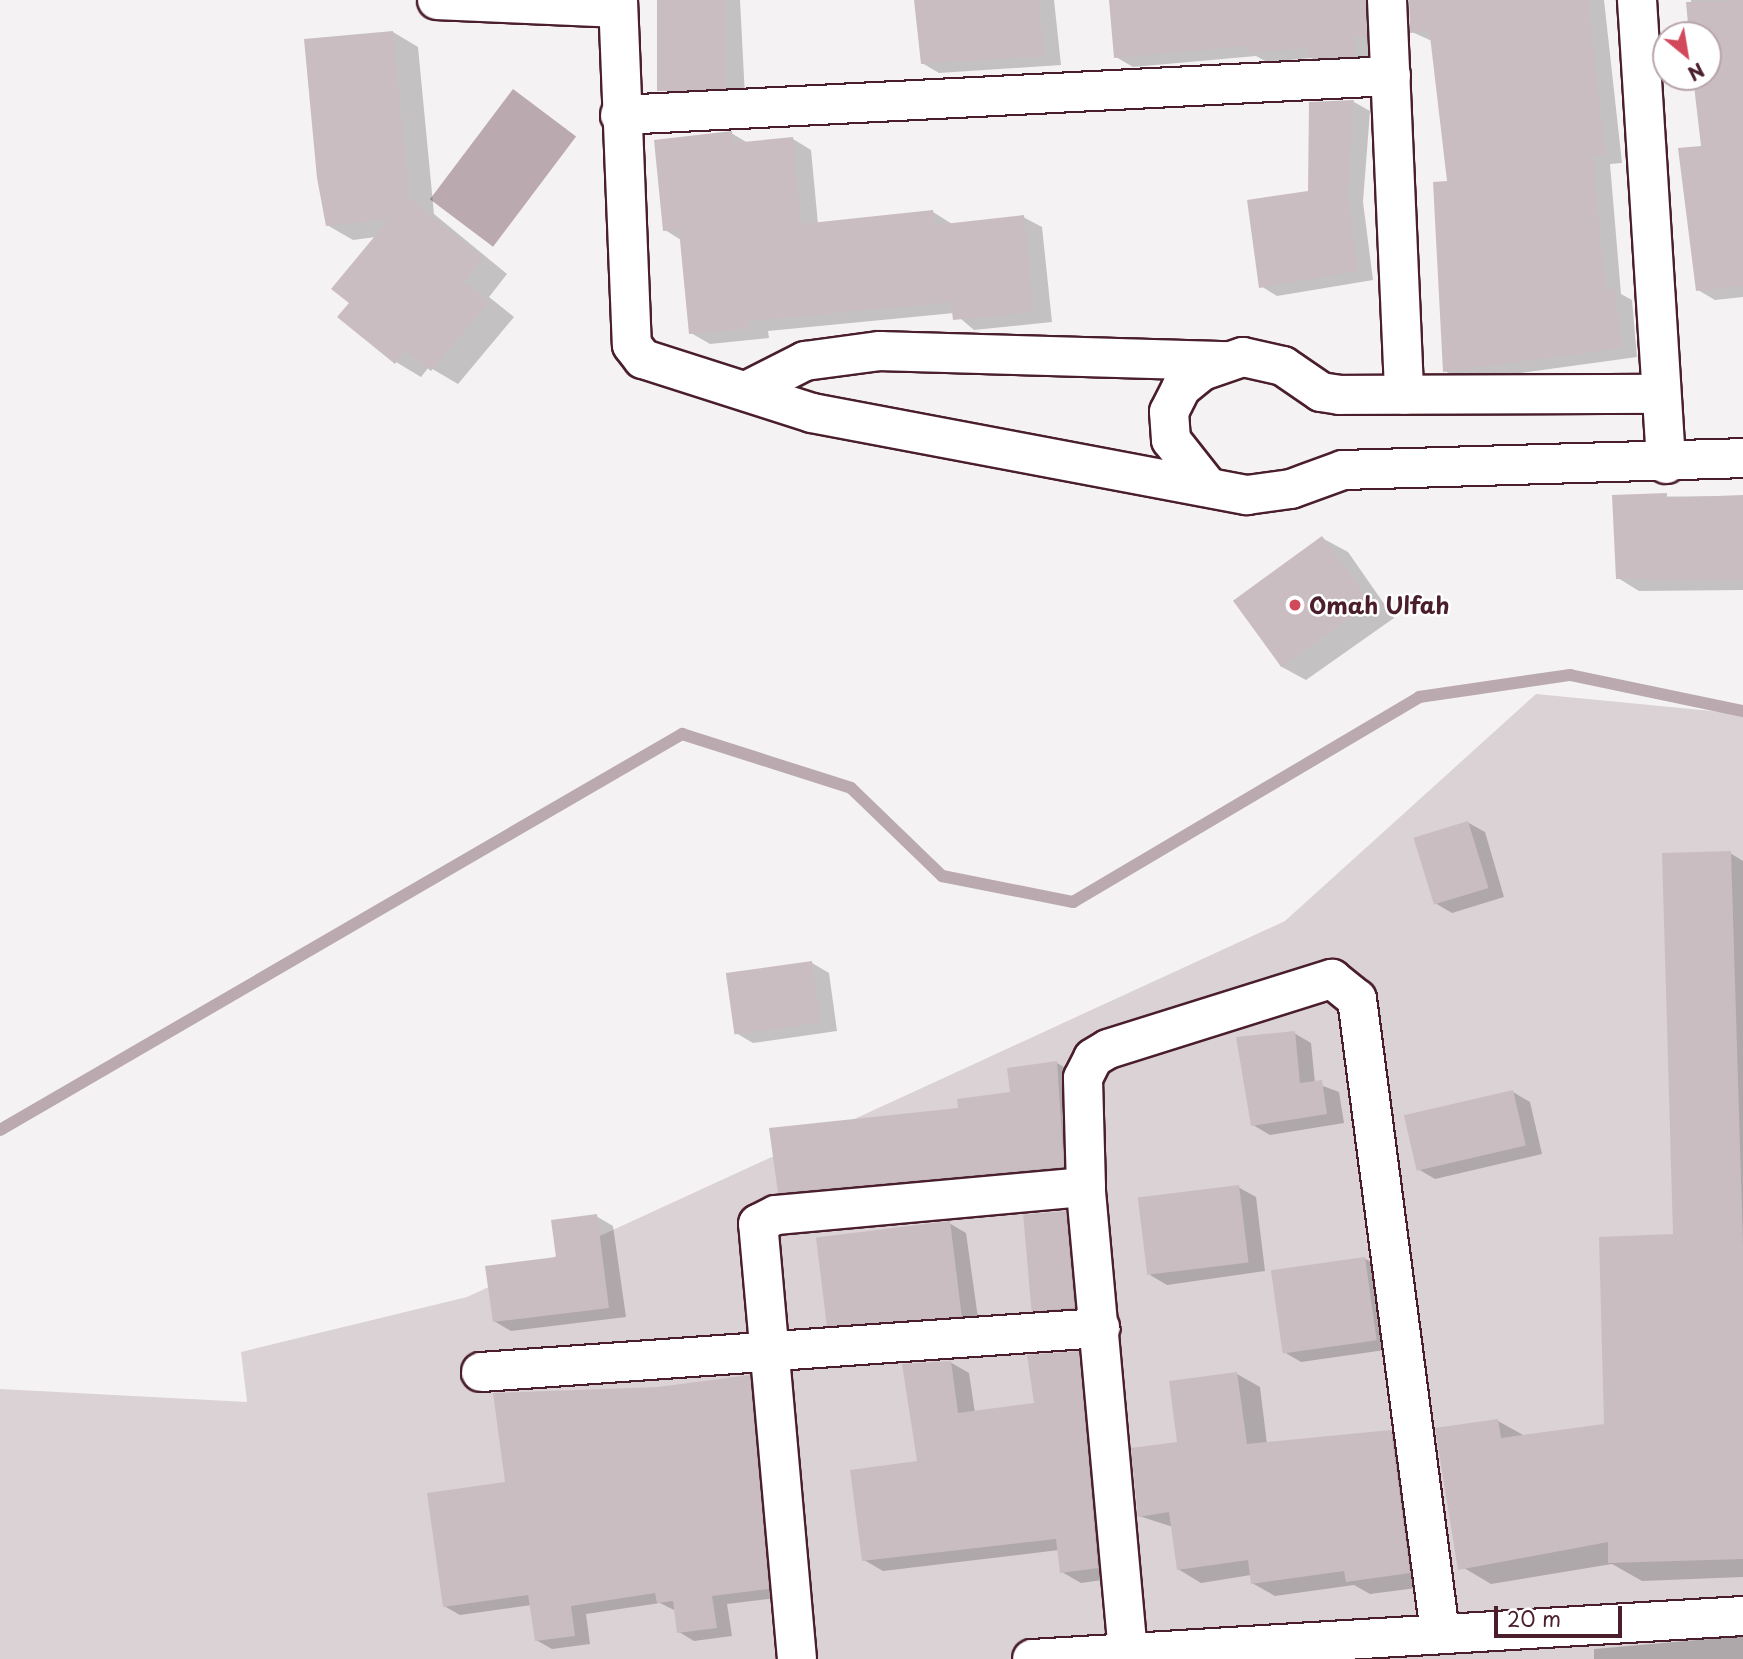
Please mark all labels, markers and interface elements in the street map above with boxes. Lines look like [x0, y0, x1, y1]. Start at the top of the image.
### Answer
north arrow [1652, 21, 1722, 91]
text: N [1683, 57, 1710, 88]
place label: Omah Ulfah [1309, 591, 1449, 619]
marker: Omah Ulfah [1287, 597, 1303, 613]
scale bar [1498, 1592, 1626, 1636]
text: 20 m [1507, 1602, 1561, 1634]

